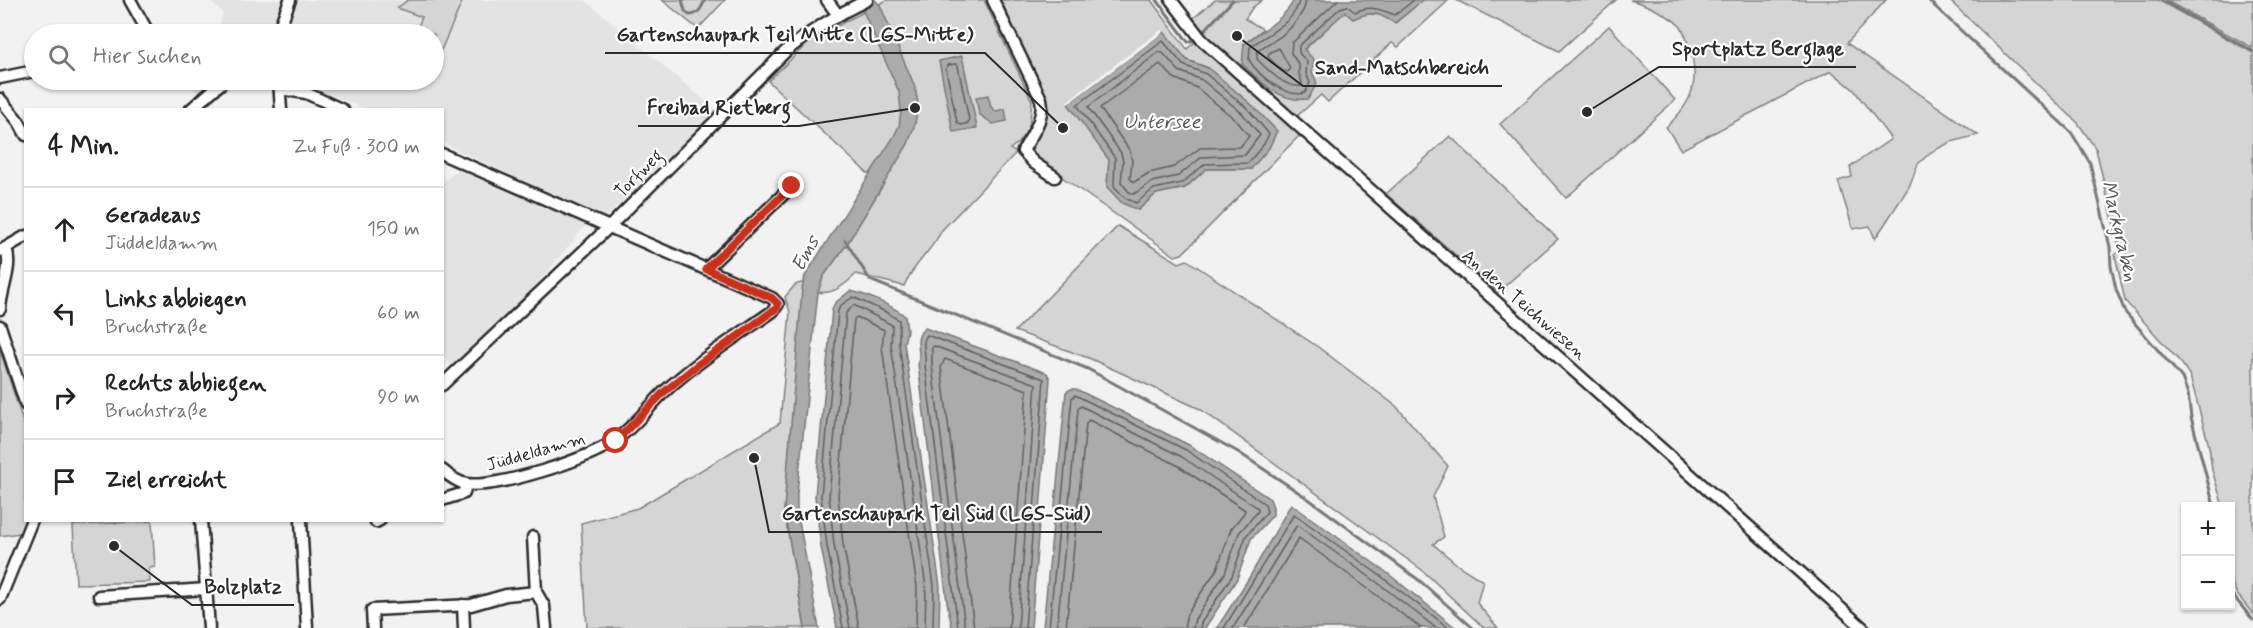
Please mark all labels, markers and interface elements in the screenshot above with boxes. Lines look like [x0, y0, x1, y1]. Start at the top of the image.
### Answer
callout: Gartenschaupark Teil Mitte (LGS-Mitte) [605, 15, 985, 53]
text: Gartenschaupark Teil Mitte (LGS-Mitte) [617, 22, 974, 49]
search box [24, 24, 444, 90]
callout: Sportplatz Berglage [1659, 29, 1856, 67]
text: Sportplatz Berglage [1672, 36, 1845, 65]
icon: search [45, 41, 78, 74]
text: Hier suchen [93, 43, 202, 71]
callout: Sand-Matschbereich [1303, 48, 1502, 86]
text: Sand-Matschbereich [1315, 55, 1490, 82]
callout: Freibad Rietberg [638, 88, 799, 126]
text: Freibad Rietberg [647, 95, 791, 124]
water label: Untersee [1124, 109, 1202, 136]
text: 4 Min. [48, 130, 119, 164]
text: Zu Fuß · 300 m [292, 134, 420, 161]
street label: Torfweg [609, 144, 670, 205]
route end [778, 172, 804, 198]
water label: Markgraben [2094, 178, 2144, 284]
text: Geradeaus [105, 202, 200, 230]
icon: ahead [48, 213, 81, 246]
text: 150 m [367, 216, 420, 243]
text: Jüddeldamm [105, 230, 218, 257]
water label: Ems [785, 230, 828, 277]
street label: An den Teichwiesen [1456, 244, 1592, 366]
text: Links abbiegen [105, 286, 247, 314]
icon: left [48, 297, 81, 330]
text: 60 m [377, 300, 420, 327]
text: Bruchstraße [105, 314, 208, 341]
text: Rechts abbiegen [105, 370, 266, 398]
icon: right [48, 381, 81, 414]
text: 90 m [377, 384, 420, 411]
text: Bruchstraße [105, 398, 208, 425]
street label: Jüddeldamm [484, 426, 588, 478]
route start [602, 427, 628, 453]
icon: arrive [48, 465, 81, 498]
text: Ziel erreicht [105, 467, 227, 495]
callout: Gartenschaupark Teil Süd (LGS-Süd) [769, 494, 1102, 532]
text: Gartenschaupark Teil Süd (LGS-Süd) [782, 501, 1091, 528]
map controls [2181, 502, 2235, 610]
button: + [2181, 502, 2235, 556]
button: − [2181, 556, 2235, 610]
callout: Bolzplatz [192, 567, 294, 605]
text: Bolzplatz [204, 574, 282, 601]

